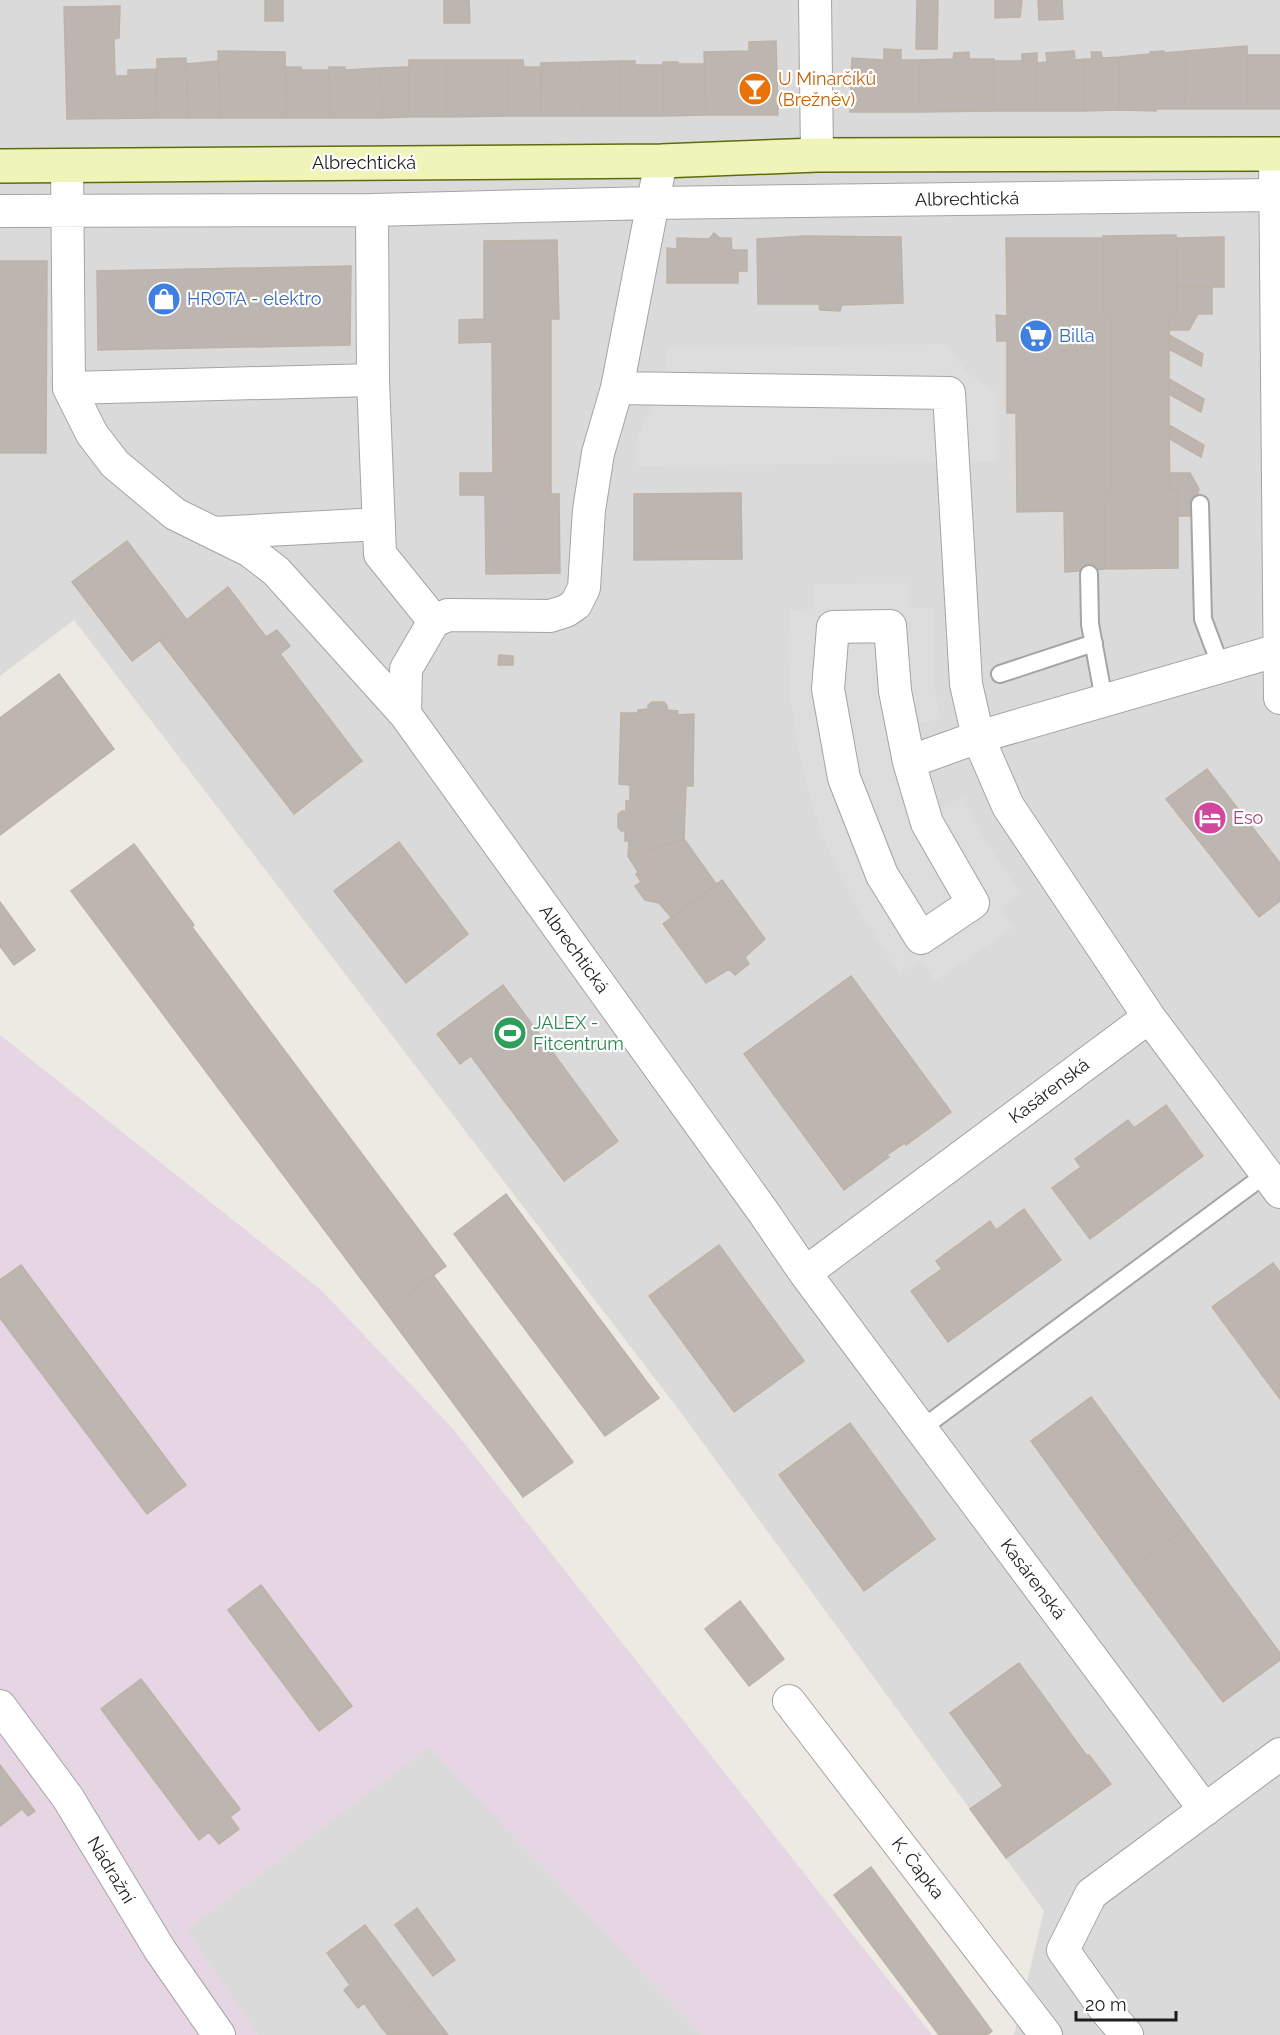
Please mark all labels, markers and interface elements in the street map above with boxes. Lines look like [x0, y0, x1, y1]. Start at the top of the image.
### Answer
place label: U Minarčíků (Brežněv) [778, 68, 876, 110]
bar icon: U Minarčíků (Brežněv) [737, 71, 773, 107]
street label: Albrechtická [312, 152, 416, 173]
street label: Albrechtická [915, 187, 1019, 210]
shop icon: HROTA - elektro [146, 281, 182, 317]
place label: HROTA - elektro [187, 288, 322, 309]
supermarket icon: Billa [1018, 318, 1054, 354]
place label: Billa [1059, 325, 1095, 346]
hotel icon: Eso [1192, 800, 1228, 836]
place label: Eso [1233, 807, 1264, 828]
street label: Albrechtická [535, 900, 614, 997]
place label: JALEX - Fitcentrum [533, 1012, 624, 1054]
sports icon: JALEX - Fitcentrum [492, 1015, 528, 1051]
street label: Kasárenská [1004, 1054, 1093, 1128]
street label: Kasárenská [996, 1534, 1070, 1623]
street label: K. Čapka [888, 1832, 950, 1903]
street label: Nádražní [83, 1833, 140, 1907]
scale bar [1076, 1984, 1176, 2022]
text: 20 m [1085, 1994, 1127, 2015]

